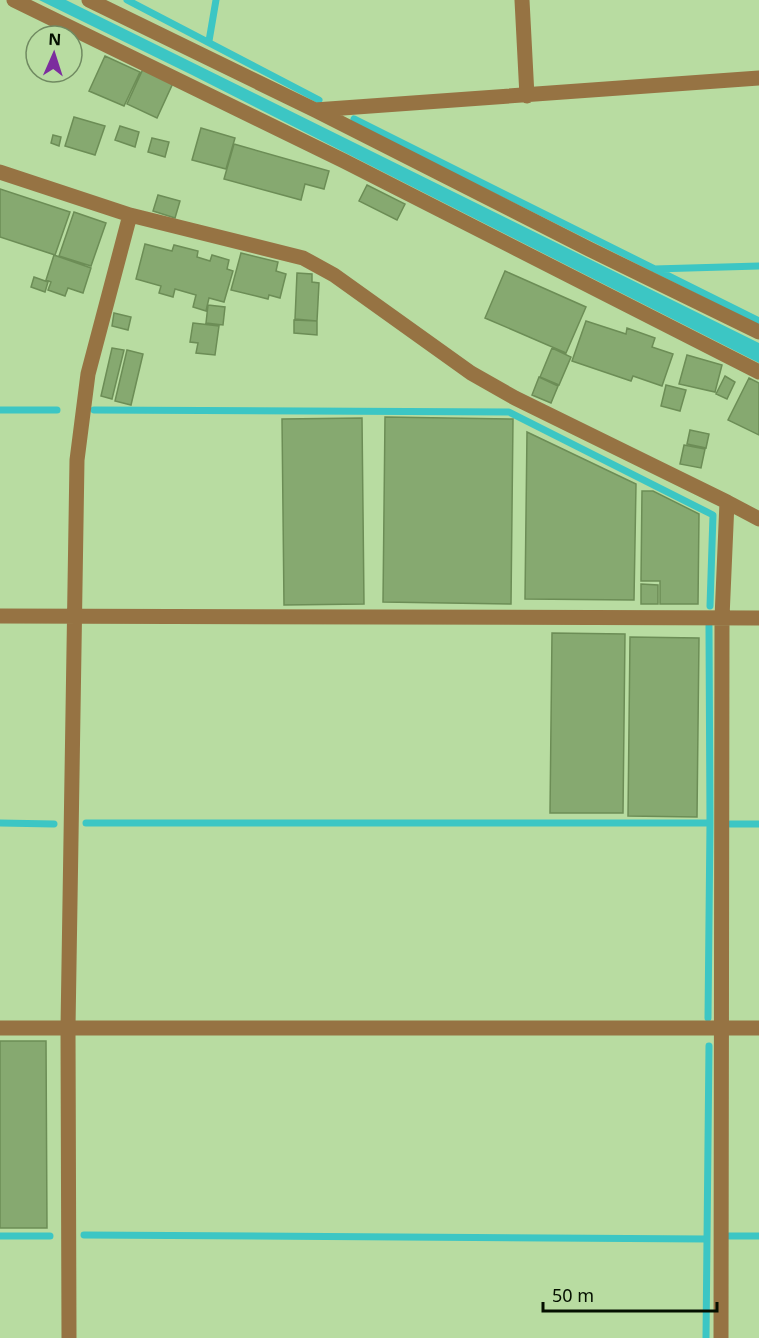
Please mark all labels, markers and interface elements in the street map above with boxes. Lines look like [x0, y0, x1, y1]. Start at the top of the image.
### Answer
north arrow [24, 24, 84, 84]
text: N [48, 28, 62, 50]
scale bar [543, 1275, 717, 1313]
text: 50 m [552, 1283, 594, 1307]

